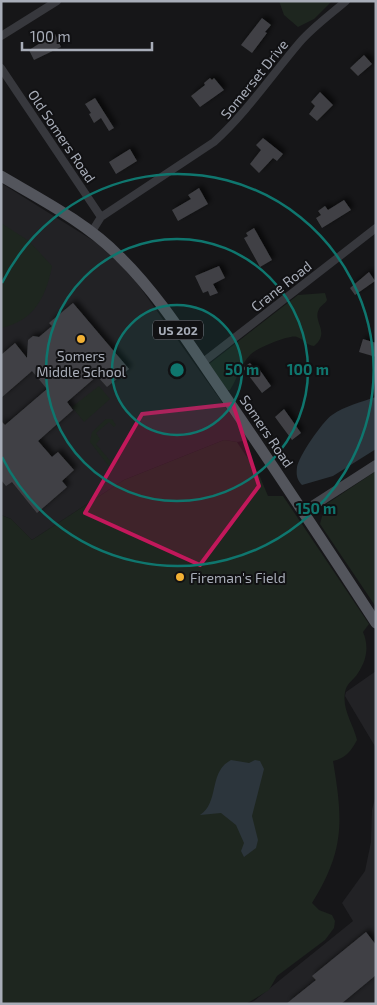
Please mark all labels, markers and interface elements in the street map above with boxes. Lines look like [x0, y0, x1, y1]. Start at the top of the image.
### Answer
scale bar [22, 20, 152, 52]
text: 100 m [30, 27, 71, 45]
street label: Somerset Drive [217, 36, 291, 122]
street label: Old Somers Road [25, 86, 99, 186]
street label: Crane Road [247, 257, 315, 315]
road number: US 202 [153, 320, 203, 340]
marker: Somers Middle School [75, 333, 87, 345]
place label: Somers Middle School [36, 347, 127, 380]
text: 50 m [225, 360, 259, 378]
text: 100 m [287, 360, 329, 378]
centre of rings [168, 361, 186, 379]
street label: Somers Road [237, 392, 297, 470]
text: 150 m [296, 499, 336, 517]
place label: Fireman's Field [190, 569, 286, 586]
marker: Fireman's Field [174, 571, 186, 583]

